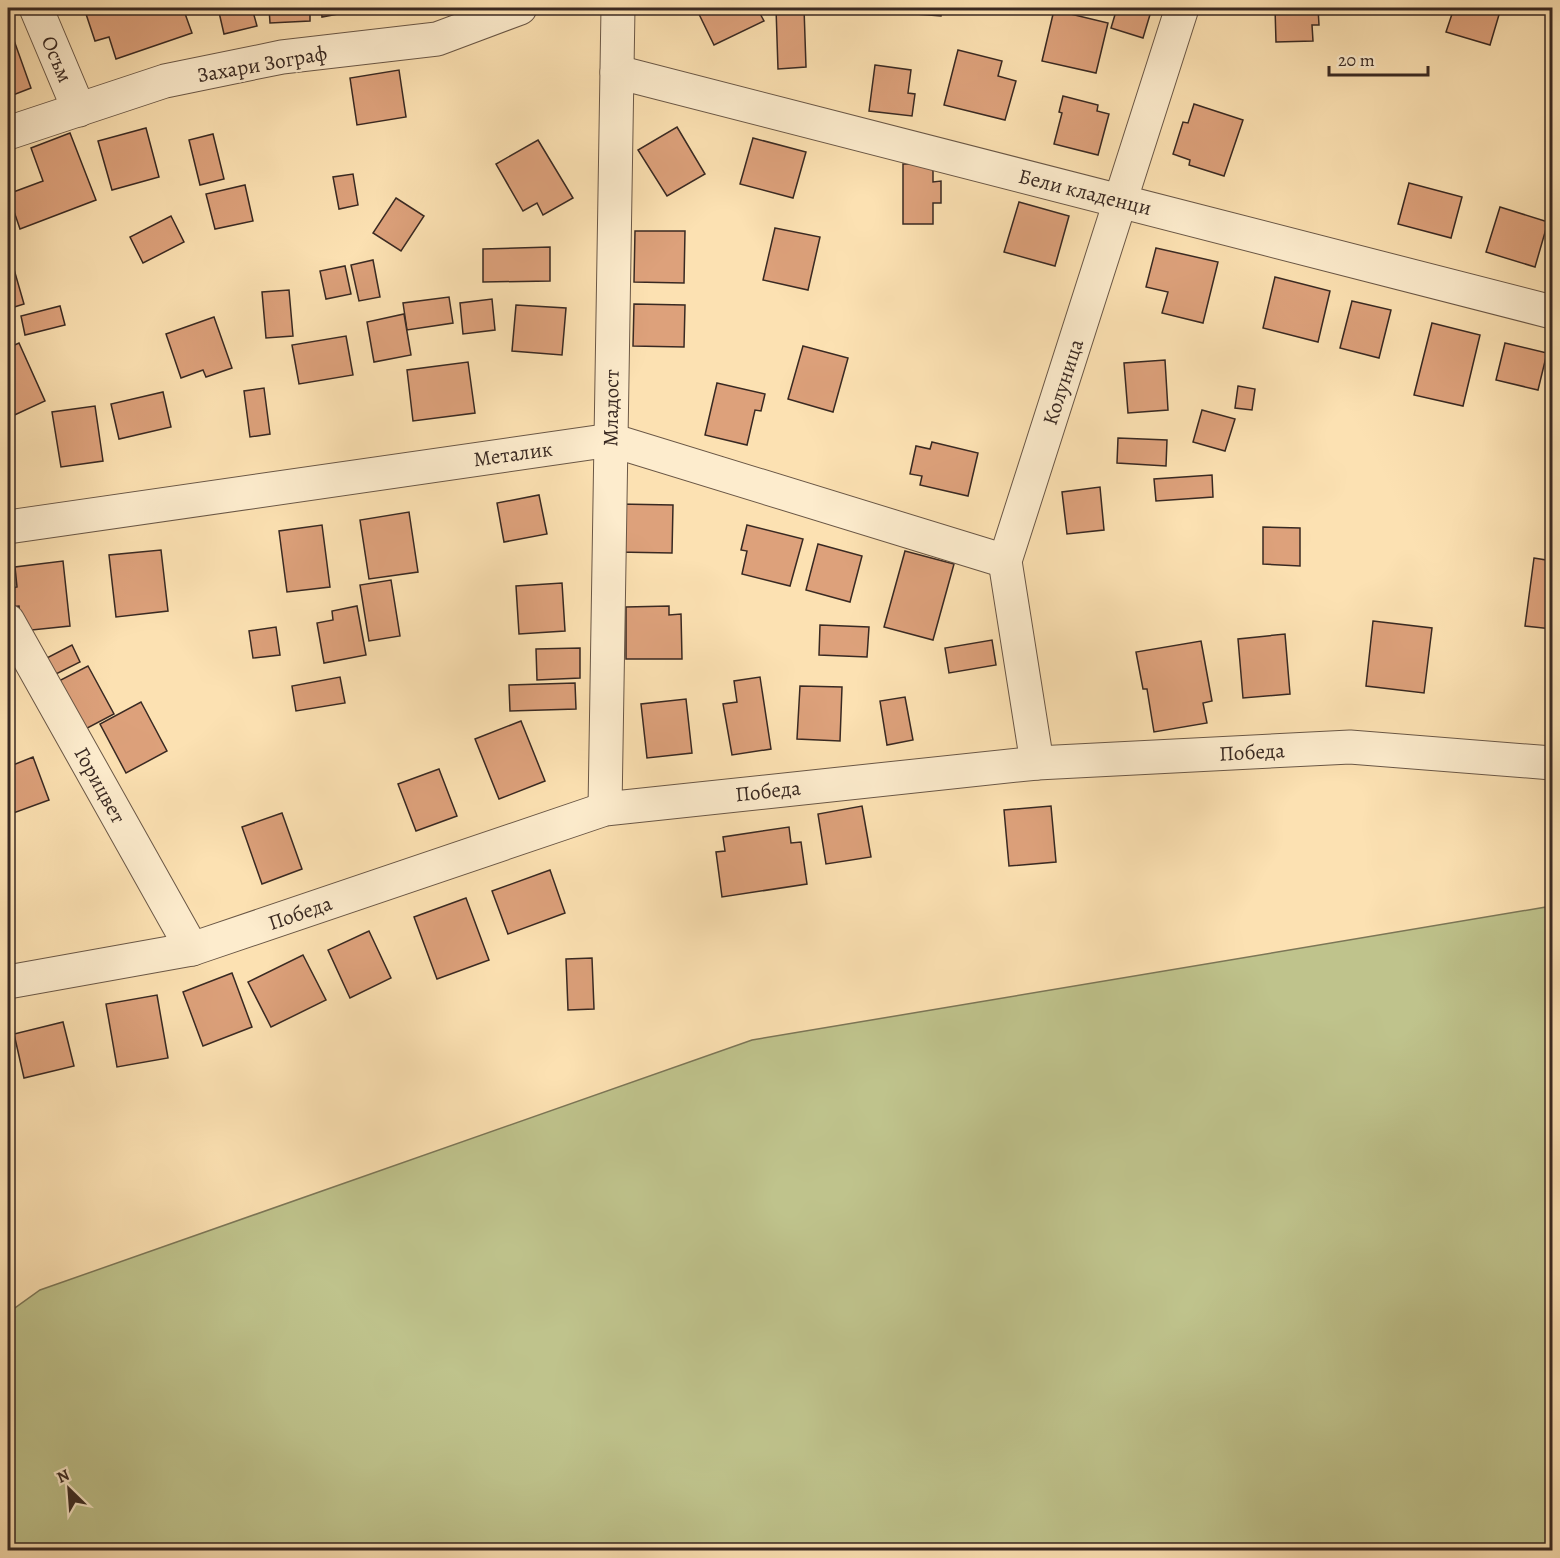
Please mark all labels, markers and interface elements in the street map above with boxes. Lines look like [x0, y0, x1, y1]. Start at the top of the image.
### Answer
street label: Осъм [35, 31, 79, 87]
street label: Захари Зограф [195, 39, 329, 89]
scale bar [1329, 39, 1428, 77]
text: 20 m [1338, 48, 1375, 72]
street label: Бели кладенци [1016, 162, 1154, 222]
street label: Колуница [1036, 335, 1090, 429]
street label: Младост [596, 369, 626, 447]
street label: Металик [472, 435, 554, 473]
street label: Победа [1218, 736, 1286, 768]
street label: Горицвет [68, 742, 132, 828]
street label: Победа [734, 774, 802, 808]
street label: Победа [264, 889, 336, 937]
north arrow [39, 1459, 99, 1519]
text: N [53, 1464, 73, 1489]

